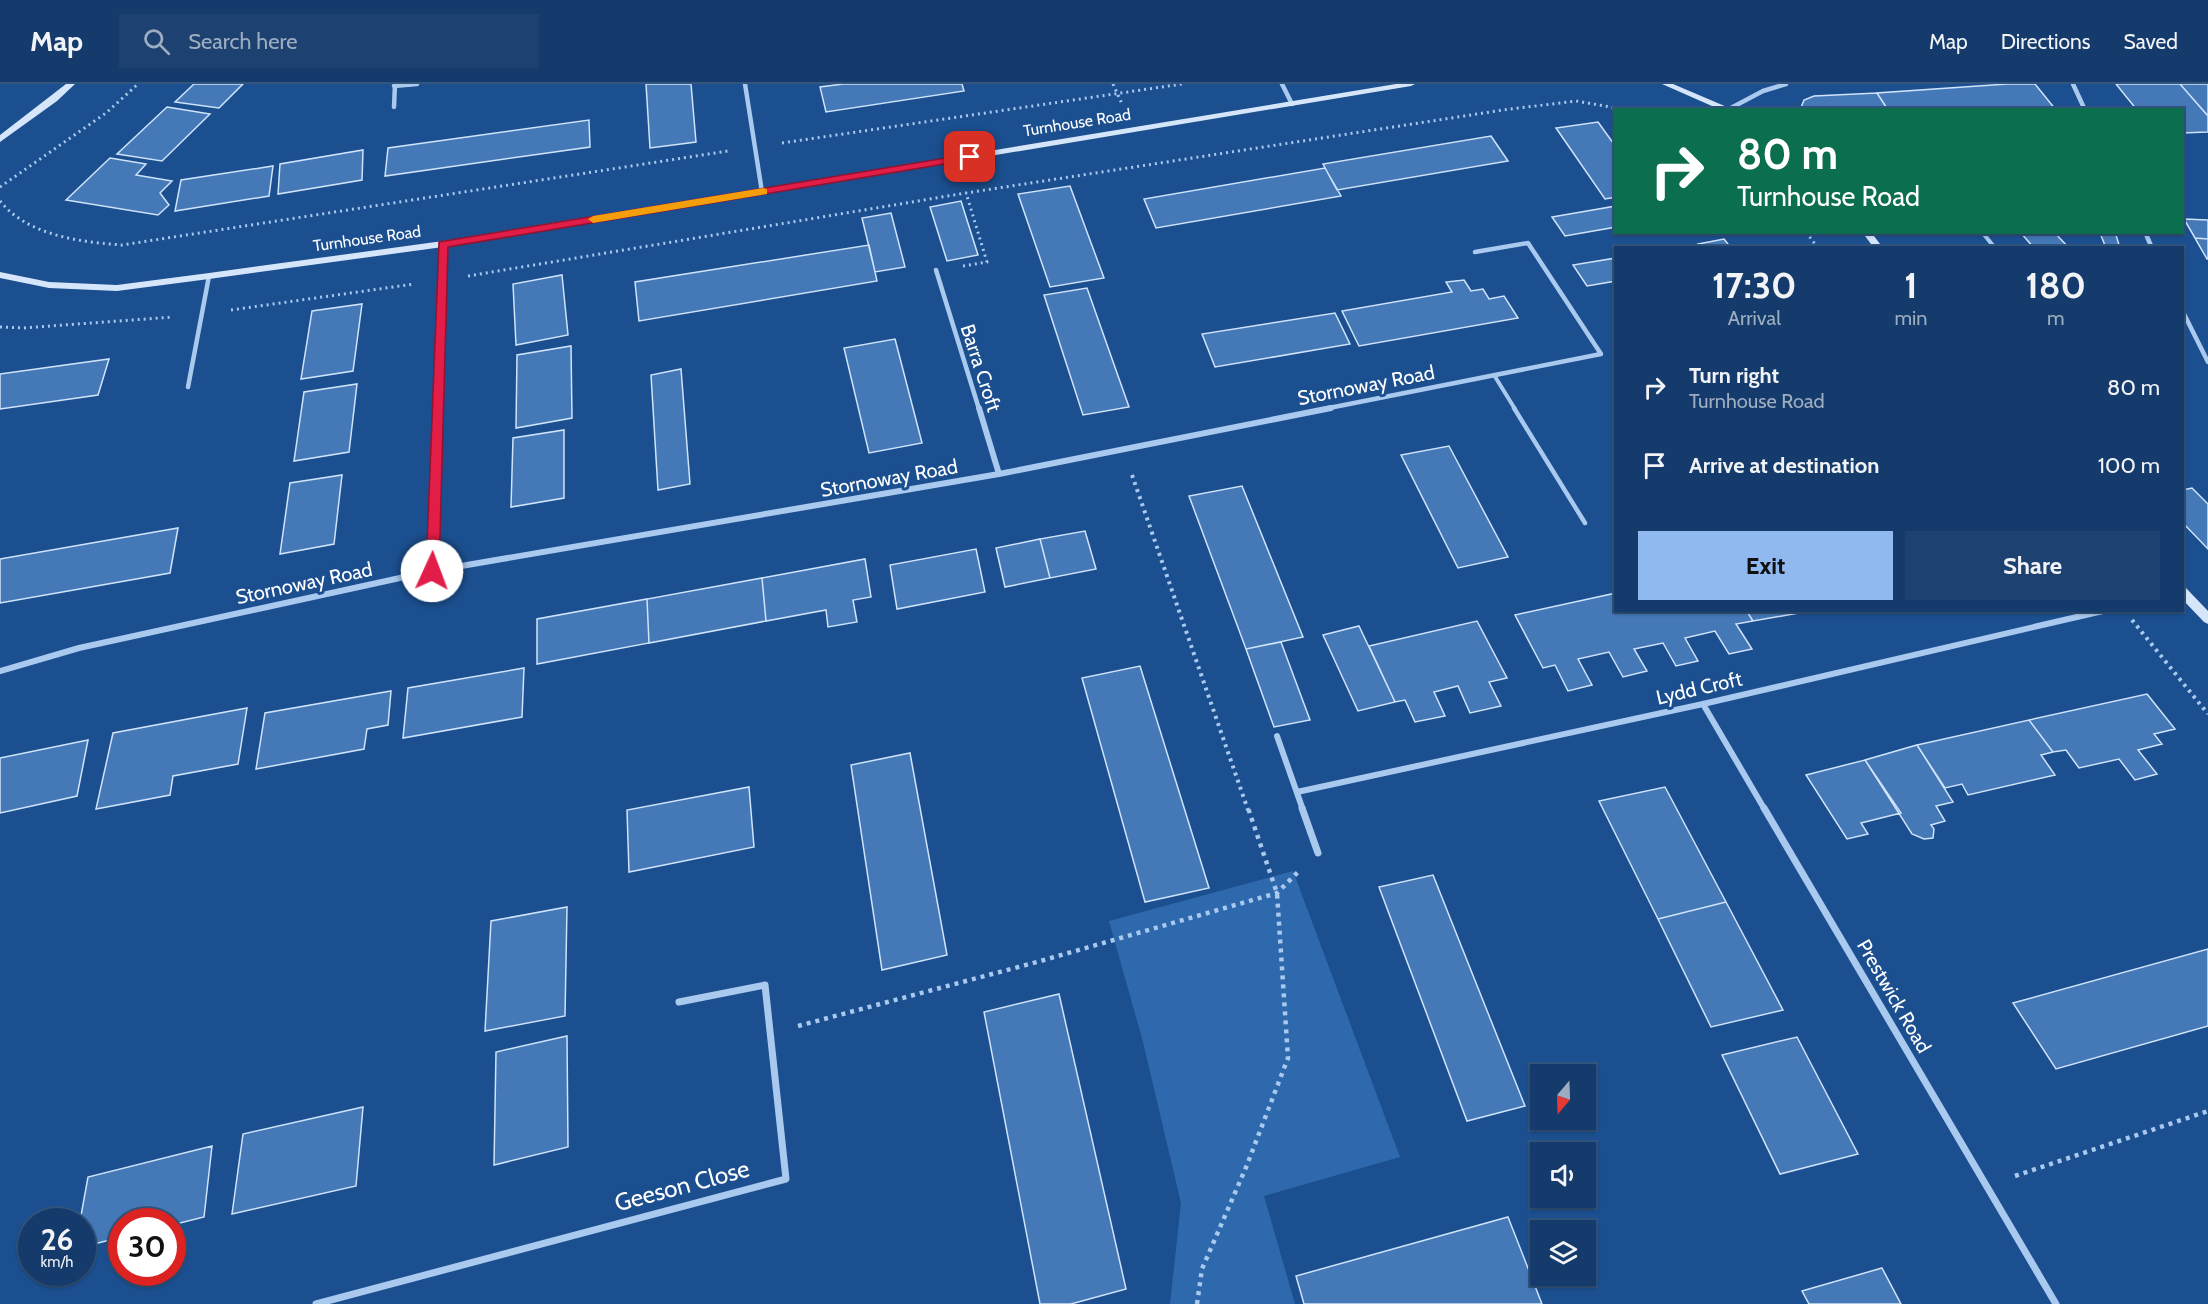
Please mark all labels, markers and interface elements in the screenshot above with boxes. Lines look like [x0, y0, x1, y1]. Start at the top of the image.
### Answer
search box [119, 14, 539, 68]
text: Map [30, 24, 83, 58]
icon: search [140, 25, 173, 58]
text: Search here [188, 28, 297, 55]
text: Map [1929, 29, 1968, 54]
text: Directions [2001, 29, 2090, 54]
text: Saved [2123, 29, 2178, 54]
street label: Turnhouse Road [1022, 105, 1132, 140]
text: 80 m [1737, 128, 1838, 180]
pin [944, 131, 995, 182]
icon: right [1638, 132, 1716, 210]
icon: arrive [953, 140, 986, 173]
text: Turnhouse Road [1737, 180, 1920, 213]
street label: Turnhouse Road [312, 222, 422, 255]
text: 17:30 [1712, 263, 1796, 307]
text: 1 [1904, 263, 1918, 307]
text: 180 [2025, 263, 2086, 307]
text: Arrival [1728, 306, 1781, 330]
text: min [1895, 306, 1927, 330]
text: m [2047, 306, 2064, 330]
street label: Barra Croft [956, 321, 1006, 415]
street label: Stornoway Road [1295, 360, 1437, 410]
text: Turn right [1689, 362, 1779, 389]
icon: right [1638, 371, 1671, 404]
text: 80 m [2107, 374, 2160, 401]
text: Turnhouse Road [1689, 389, 1825, 413]
icon: arrive [1638, 449, 1671, 482]
text: Arrive at destination [1689, 452, 1879, 479]
text: 100 m [2098, 452, 2160, 479]
street label: Stornoway Road [818, 454, 960, 502]
button: Exit [1638, 531, 1893, 600]
button: Share [1905, 531, 2160, 600]
position arrow [400, 539, 464, 603]
street label: Stornoway Road [234, 557, 374, 609]
street label: Lydd Croft [1654, 666, 1745, 710]
street label: Prestwick Road [1852, 935, 1936, 1057]
north arrow [1530, 1064, 1596, 1130]
map controls [1530, 1064, 1596, 1286]
button: sound [1530, 1142, 1596, 1208]
street label: Geeson Close [611, 1154, 752, 1217]
speed limit sign: 30 [108, 1208, 186, 1286]
button: layers [1530, 1220, 1596, 1286]
text: 26 [41, 1221, 73, 1258]
text: km/h [41, 1253, 73, 1271]

